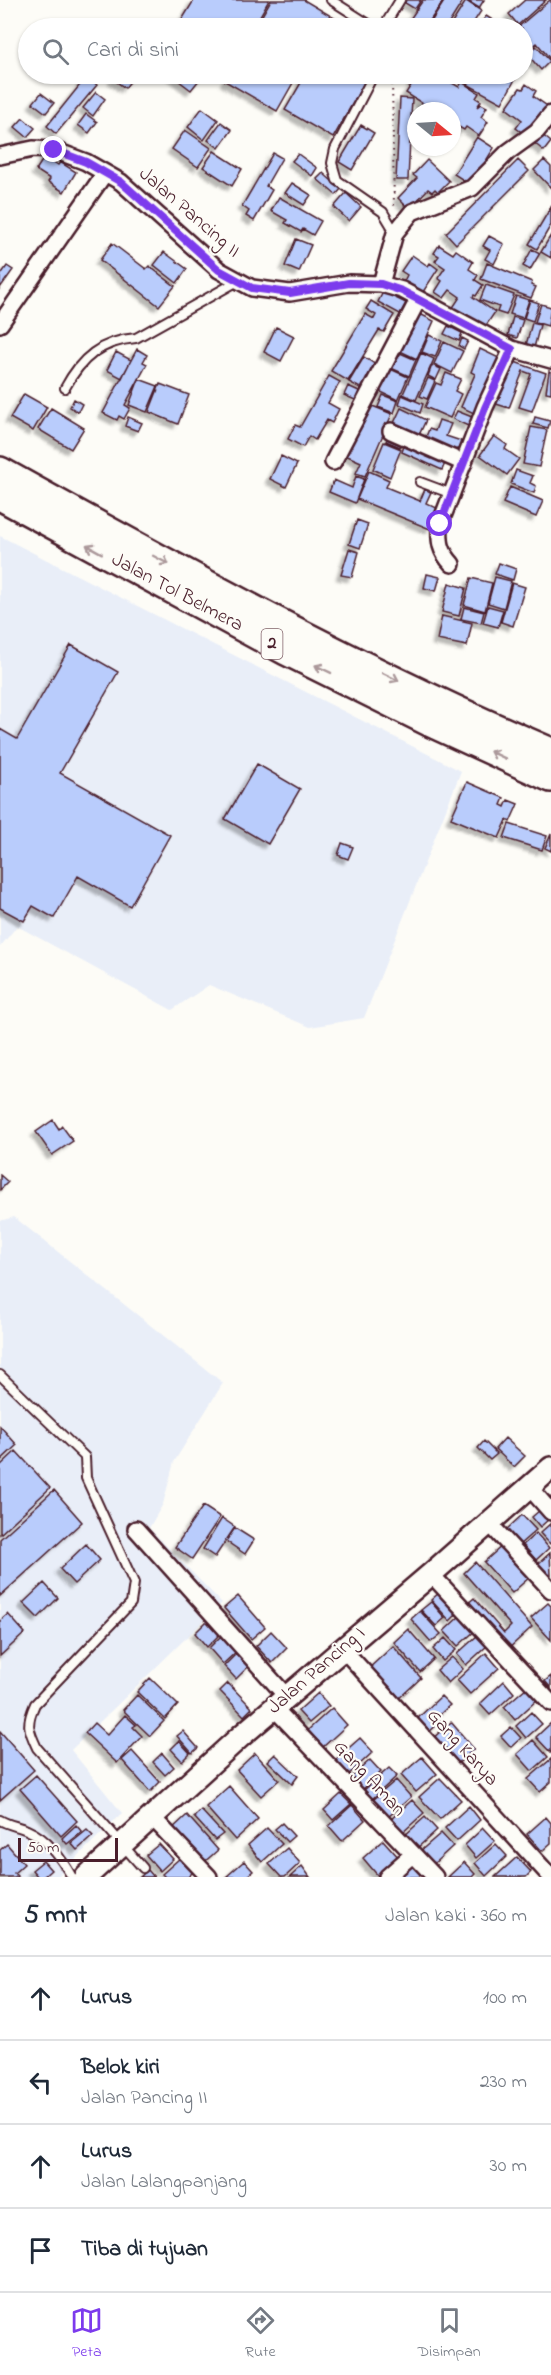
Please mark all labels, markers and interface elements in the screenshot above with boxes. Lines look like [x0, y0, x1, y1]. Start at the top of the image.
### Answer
search box [18, 18, 533, 84]
icon: search [39, 35, 72, 68]
text: Cari di sini [87, 35, 179, 67]
north arrow [407, 102, 461, 156]
route end [40, 136, 66, 162]
street label: Jalan Pancing II [131, 161, 246, 266]
route start [426, 510, 452, 536]
one-way arrow [86, 543, 103, 555]
street label: Jalan Tol Belmera [106, 546, 248, 640]
one-way arrow [152, 555, 170, 566]
road number: 2 [262, 629, 282, 659]
one-way arrow [314, 662, 332, 674]
one-way arrow [382, 672, 400, 684]
one-way arrow [489, 748, 507, 760]
street label: Jalan Pancing I [262, 1620, 373, 1723]
street label: Gang Karya [418, 1703, 505, 1794]
street label: Gang Aman [325, 1734, 412, 1825]
scale bar [18, 1835, 118, 1862]
text: 50 m [27, 1836, 59, 1860]
text: 5 mnt [24, 1897, 87, 1935]
text: Jalan kaki · 360 m [385, 1902, 527, 1931]
icon: ahead [24, 1982, 57, 2015]
text: Lurus [81, 1982, 132, 2014]
text: 100 m [483, 1984, 527, 2013]
text: Belok kiri [81, 2052, 160, 2084]
icon: left [24, 2066, 57, 2099]
text: 230 m [480, 2068, 527, 2097]
text: Jalan Pancing II [81, 2084, 207, 2113]
text: Lurus [81, 2136, 132, 2168]
icon: ahead [24, 2150, 57, 2183]
text: 30 m [490, 2152, 527, 2181]
text: Jalan Lalangpanjang [81, 2168, 247, 2197]
icon: arrive [24, 2234, 57, 2267]
text: Tiba di tujuan [81, 2234, 208, 2266]
tab: Peta [70, 2304, 103, 2364]
tab: Rute [244, 2304, 277, 2364]
tab: Disimpan [417, 2304, 481, 2364]

